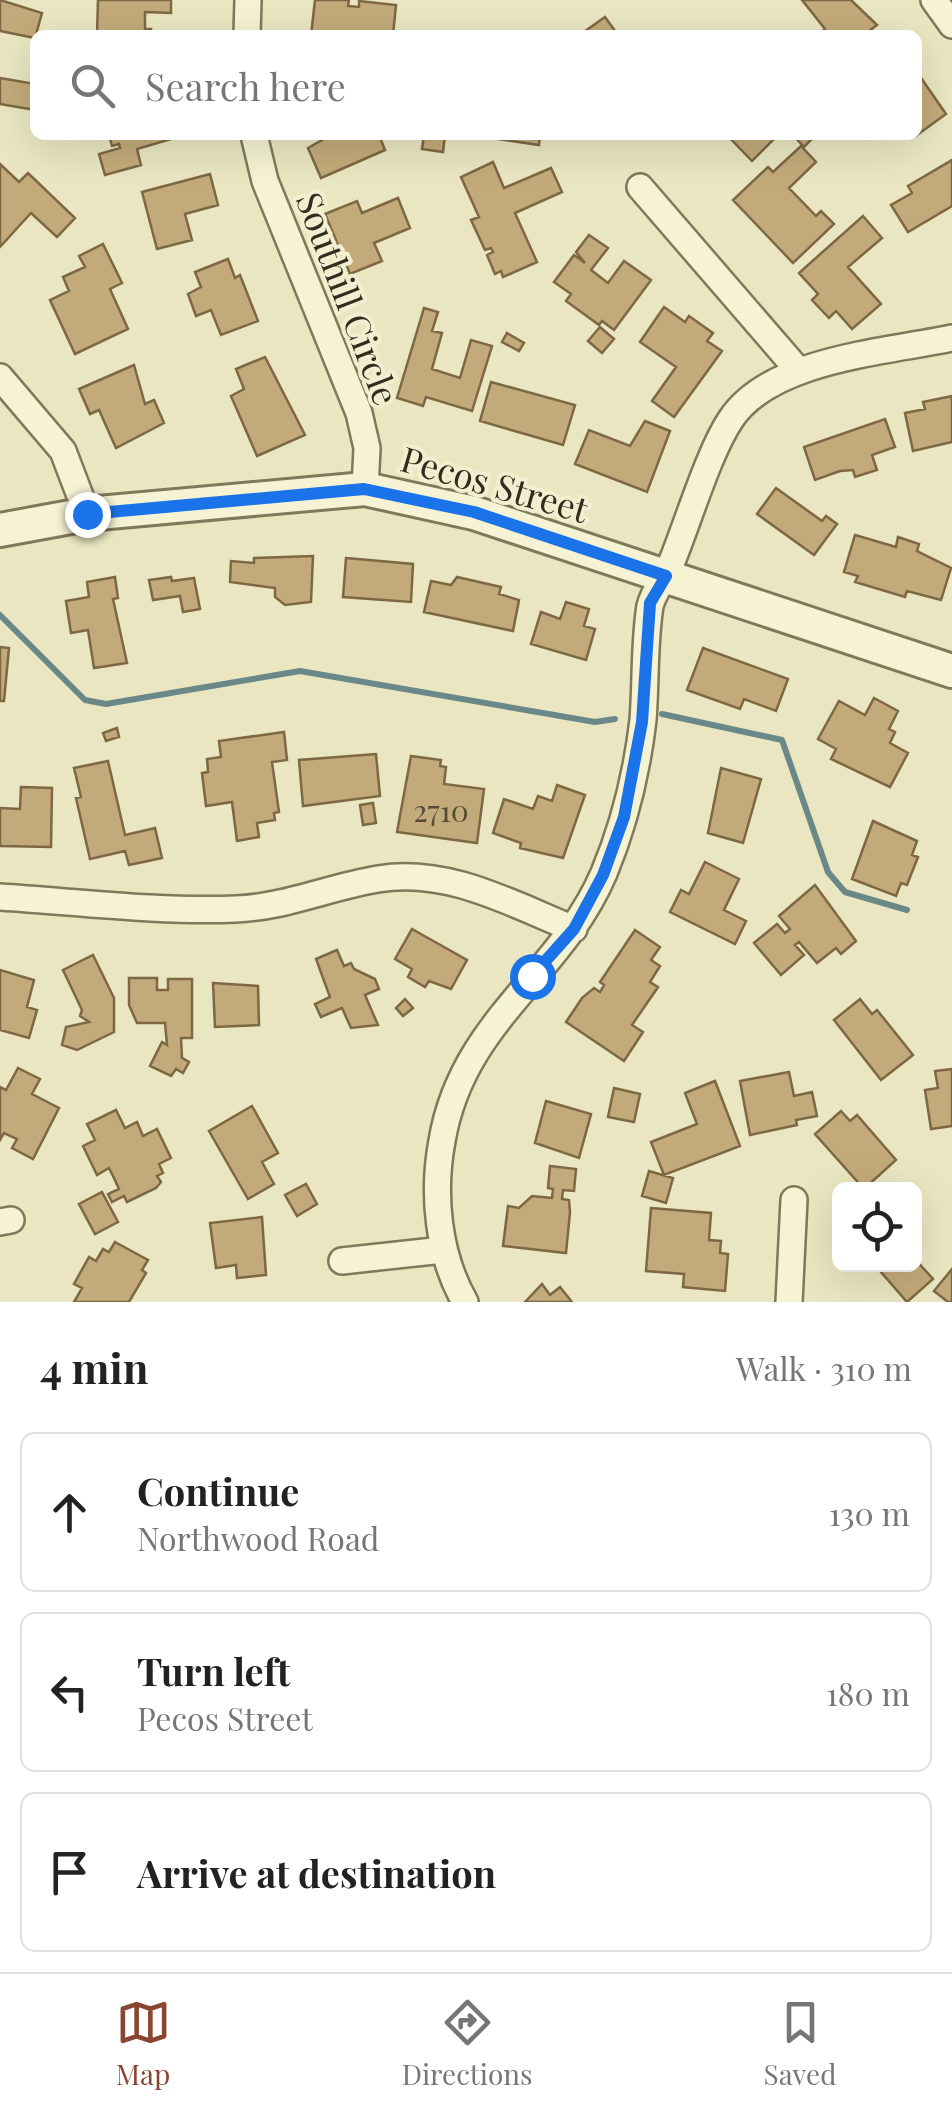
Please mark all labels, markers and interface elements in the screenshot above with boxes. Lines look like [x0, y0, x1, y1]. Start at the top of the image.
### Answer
search box [30, 30, 922, 140]
icon: search [65, 58, 120, 113]
text: Search here [145, 60, 346, 111]
street label: Southill Circle [287, 185, 411, 411]
street label: Pecos Street [396, 434, 595, 532]
route end [65, 492, 111, 538]
house number: 2710 [413, 790, 469, 830]
route start [510, 954, 556, 1000]
map controls [832, 1182, 922, 1272]
button: locate [832, 1182, 922, 1272]
text: 4 min [40, 1339, 149, 1395]
text: Walk · 310 m [736, 1346, 912, 1389]
text: Continue [137, 1465, 299, 1516]
icon: ahead [42, 1485, 97, 1540]
text: 130 m [829, 1491, 910, 1534]
text: Northwood Road [137, 1516, 379, 1559]
text: Turn left [137, 1645, 290, 1696]
icon: left [42, 1665, 97, 1720]
text: 180 m [826, 1671, 910, 1714]
text: Pecos Street [137, 1696, 313, 1739]
icon: arrive [42, 1845, 97, 1900]
text: Arrive at destination [137, 1847, 496, 1898]
tab: Map [116, 1995, 171, 2092]
tab: Directions [402, 1995, 532, 2092]
tab: Saved [764, 1995, 836, 2092]

